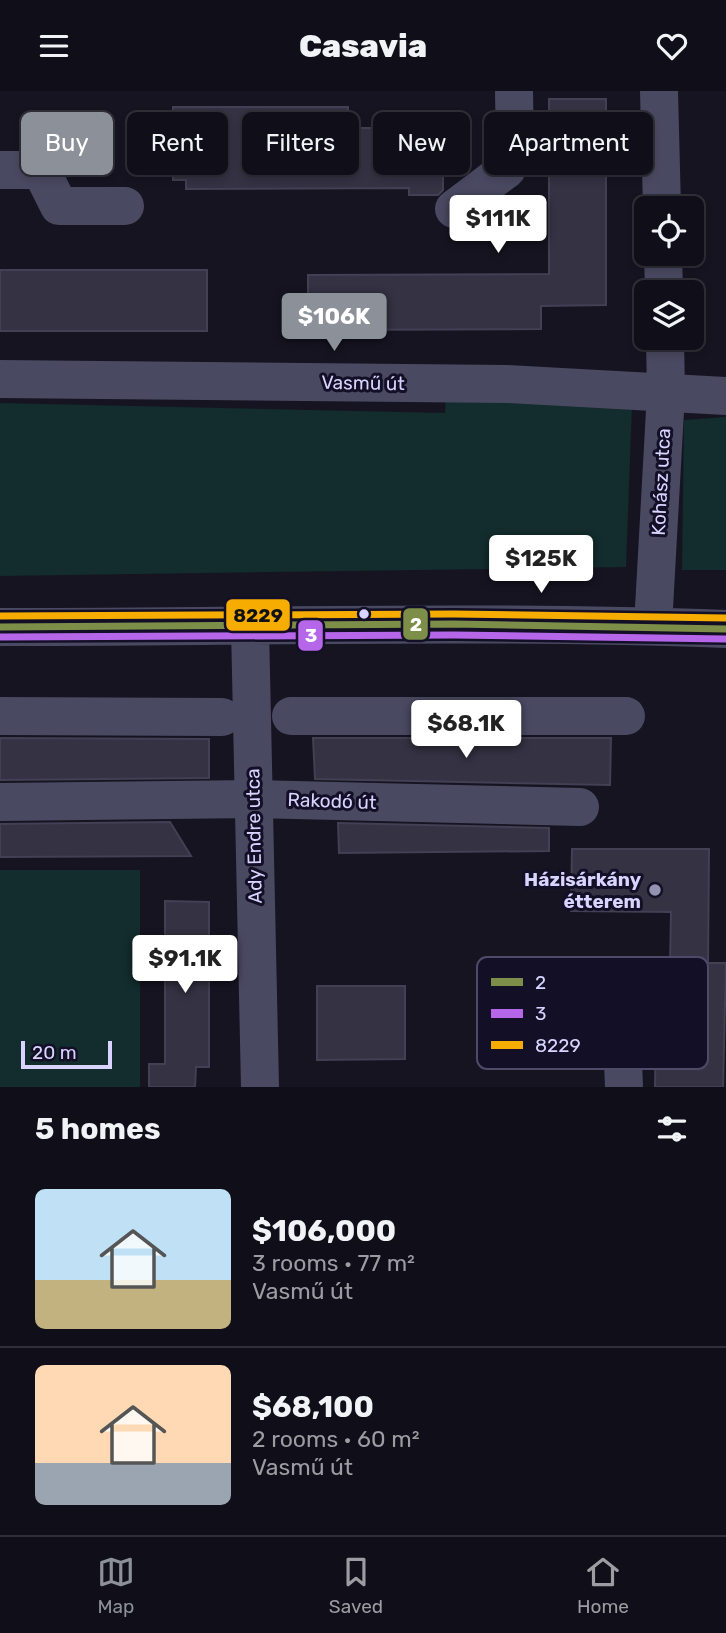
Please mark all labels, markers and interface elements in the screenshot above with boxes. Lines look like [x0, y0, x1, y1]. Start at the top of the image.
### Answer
icon: menu [35, 27, 73, 65]
text: Casavia [299, 27, 427, 65]
icon: heart [653, 27, 691, 65]
chip: Buy [21, 112, 113, 175]
chip: Rent [127, 112, 228, 175]
chip: Filters [242, 112, 359, 175]
chip: New [373, 112, 470, 175]
chip: Apartment [484, 112, 653, 175]
pin: $111K [449, 195, 547, 255]
map controls [634, 196, 704, 350]
button: locate [634, 196, 704, 266]
text: $111K [466, 204, 530, 232]
button: layers [634, 280, 704, 350]
pin: $106K [285, 293, 383, 353]
text: $106K [298, 302, 370, 330]
street label: Vasmű út [321, 371, 405, 395]
street label: Kohász utca [647, 428, 675, 536]
pin: $125K [492, 535, 590, 595]
text: $125K [505, 544, 577, 572]
line badge: 8229 [225, 598, 291, 632]
text: 8229 [233, 604, 283, 627]
unlabelled marker [357, 607, 371, 621]
line badge: 2 [402, 607, 429, 641]
text: 2 [410, 613, 422, 636]
line badge: 3 [297, 619, 324, 652]
text: 3 [305, 624, 317, 647]
pin: $68.1K [409, 701, 523, 760]
text: $68.1K [427, 709, 505, 737]
street label: Ady Endre utca [241, 768, 267, 904]
street label: Rakodó út [287, 788, 377, 814]
place label: Házisárkány étterem [524, 868, 642, 913]
marker: Házisárkány étterem [647, 882, 663, 898]
pin: $91.1K [128, 935, 242, 995]
text: $91.1K [148, 944, 222, 972]
legend [477, 957, 708, 1069]
text: 2 [535, 971, 546, 994]
text: 3 [535, 1002, 546, 1025]
text: 8229 [535, 1034, 581, 1057]
scale bar [21, 1038, 112, 1070]
text: 20 m [32, 1041, 77, 1064]
icon: filters [653, 1110, 691, 1148]
text: 5 homes [35, 1111, 161, 1147]
text: $106,000 [252, 1213, 396, 1249]
icon: home [91, 1217, 175, 1301]
text: 3 rooms · 77 m² [252, 1249, 415, 1277]
text: Vasmű út [252, 1277, 353, 1305]
text: $68,100 [252, 1389, 374, 1425]
icon: home [91, 1393, 175, 1477]
text: 2 rooms · 60 m² [252, 1425, 420, 1453]
text: Vasmű út [252, 1453, 353, 1481]
tab: Map [97, 1553, 135, 1618]
tab: Saved [329, 1553, 383, 1618]
tab: Home [577, 1553, 629, 1618]

